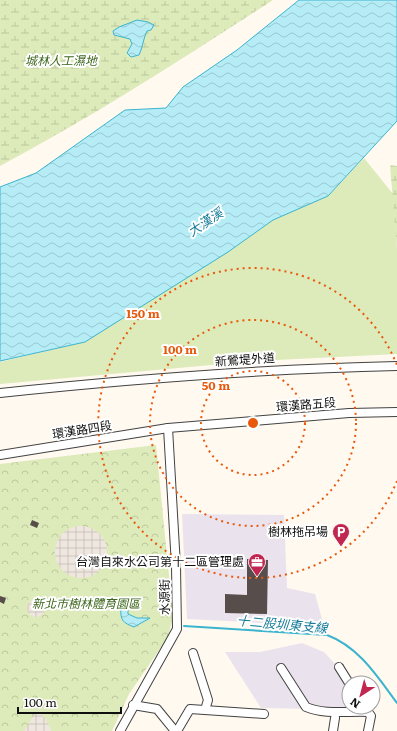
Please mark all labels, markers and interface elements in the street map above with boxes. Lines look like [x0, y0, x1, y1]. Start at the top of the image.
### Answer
park label: 城林人工濕地 [25, 51, 98, 69]
water label: 大漢溪 [183, 202, 228, 240]
text: 150 m [126, 304, 160, 322]
text: 100 m [163, 340, 197, 358]
street label: 新鶯堤外道 [214, 348, 275, 370]
text: 50 m [202, 376, 230, 394]
street label: 環漢路五段 [275, 392, 337, 416]
street label: 環漢路四段 [51, 415, 113, 443]
centre of rings [246, 416, 260, 430]
place label: 樹林拖吊場 [268, 522, 328, 540]
parking icon: 樹林拖吊場 [331, 522, 351, 547]
place label: 台灣自來水公司第十二區管理處 [76, 552, 244, 570]
office icon: 台灣自來水公司第十二區管理處 [247, 552, 267, 577]
street label: 水源街 [155, 579, 173, 615]
park label: 新北市樹林體育園區 [32, 594, 142, 612]
water label: 十二股圳東支線 [236, 610, 330, 637]
north arrow [341, 675, 381, 715]
scale bar [18, 689, 121, 715]
text: 100 m [24, 693, 57, 711]
text: N [346, 695, 363, 713]

